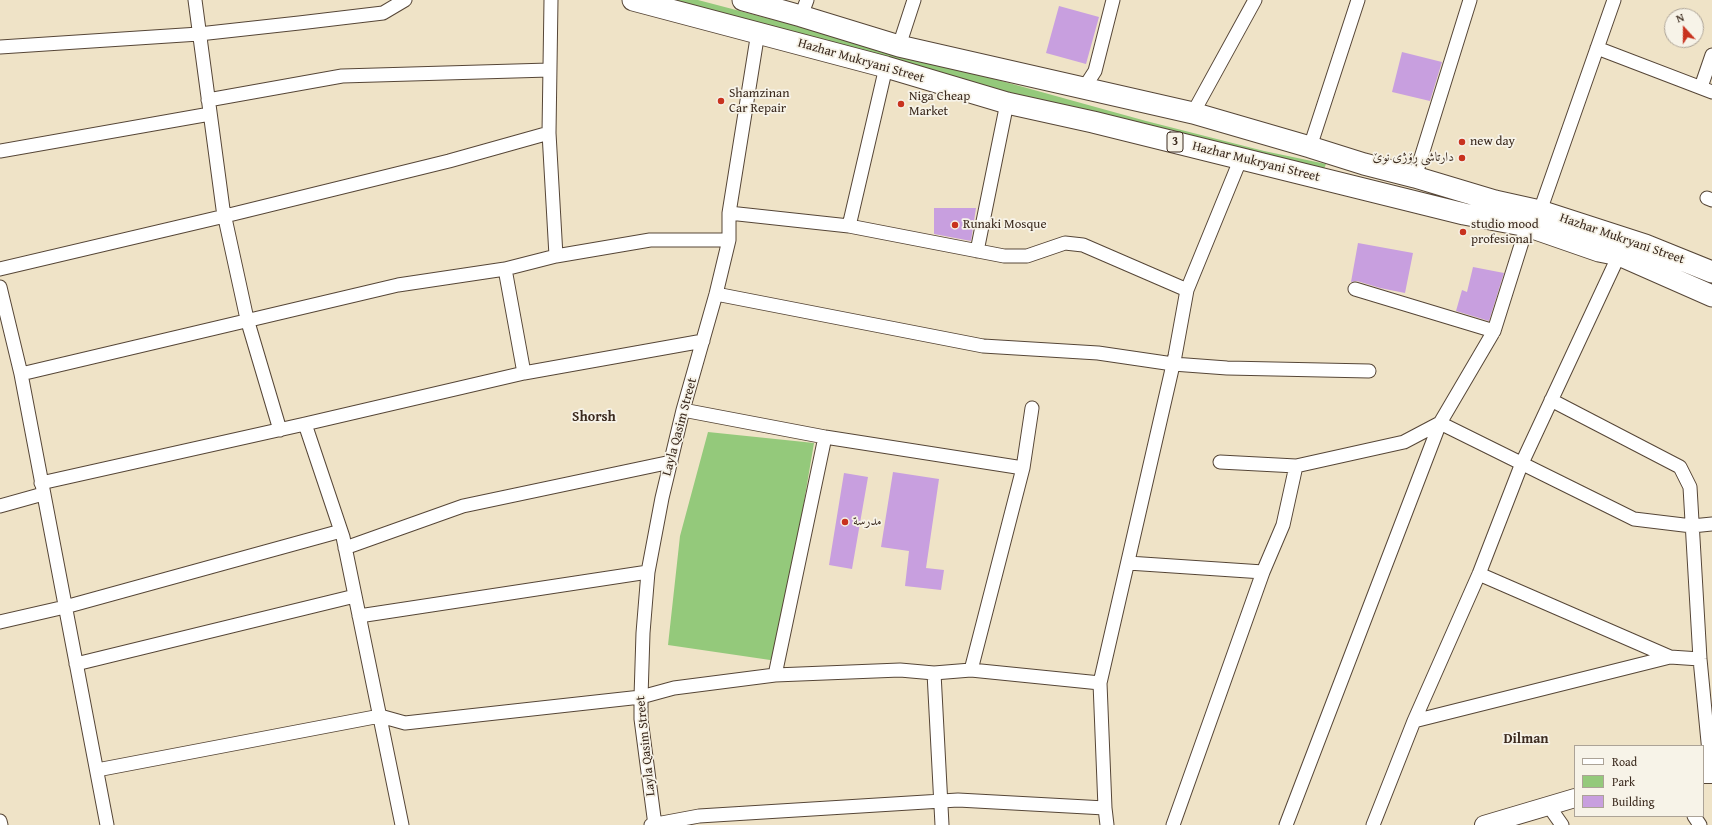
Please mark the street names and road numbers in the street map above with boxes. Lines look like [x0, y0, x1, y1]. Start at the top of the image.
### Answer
street label: Hazhar Mukryani Street [796, 35, 926, 87]
road number: 3 [1167, 132, 1183, 152]
street label: Hazhar Mukryani Street [1191, 139, 1321, 185]
street label: Hazhar Mukryani Street [1558, 210, 1686, 268]
street label: Layla Qasim Street [659, 376, 701, 478]
street label: Layla Qasim Street [633, 695, 659, 797]

